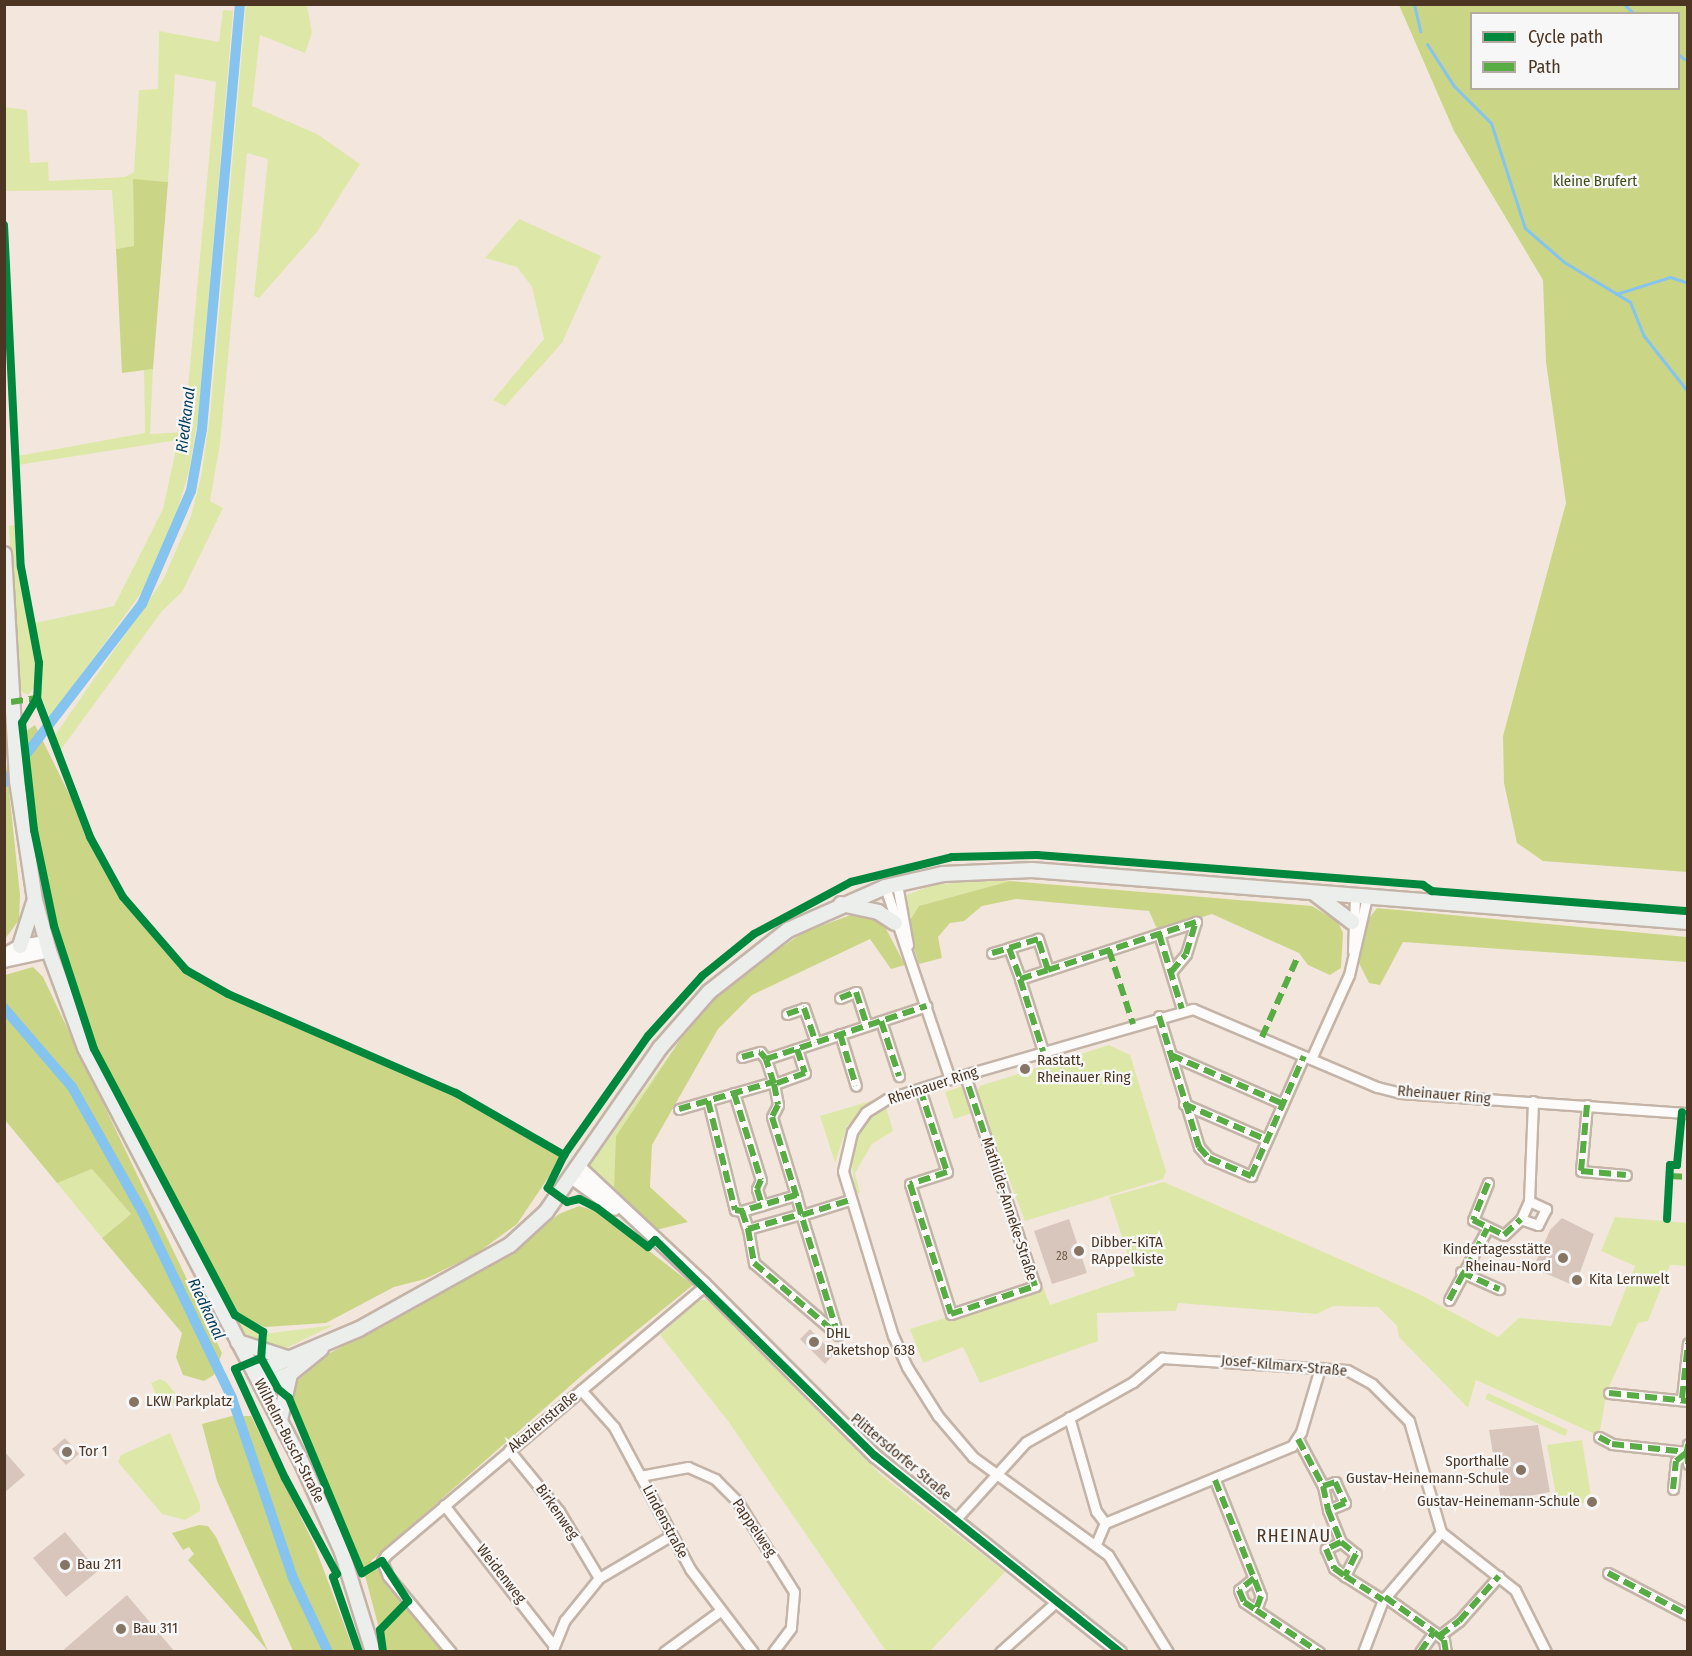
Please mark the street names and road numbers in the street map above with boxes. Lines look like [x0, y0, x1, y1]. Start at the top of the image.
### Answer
street label: Rheinauer Ring [886, 1063, 980, 1109]
street label: Rheinauer Ring [1397, 1082, 1491, 1108]
street label: Mathilde-Anneke-Straße [977, 1135, 1041, 1283]
street label: Josef-Kilmarx-Straße [1220, 1352, 1348, 1380]
street label: Wilhelm-Busch-Straße [250, 1376, 328, 1506]
street label: Akazienstraße [504, 1388, 582, 1456]
street label: Plittersdorfer Straße [847, 1410, 955, 1504]
street label: Birkenweg [531, 1481, 583, 1543]
street label: Lindenstraße [638, 1482, 692, 1562]
street label: Pappelweg [728, 1496, 780, 1560]
street label: Weidenweg [472, 1541, 530, 1607]

